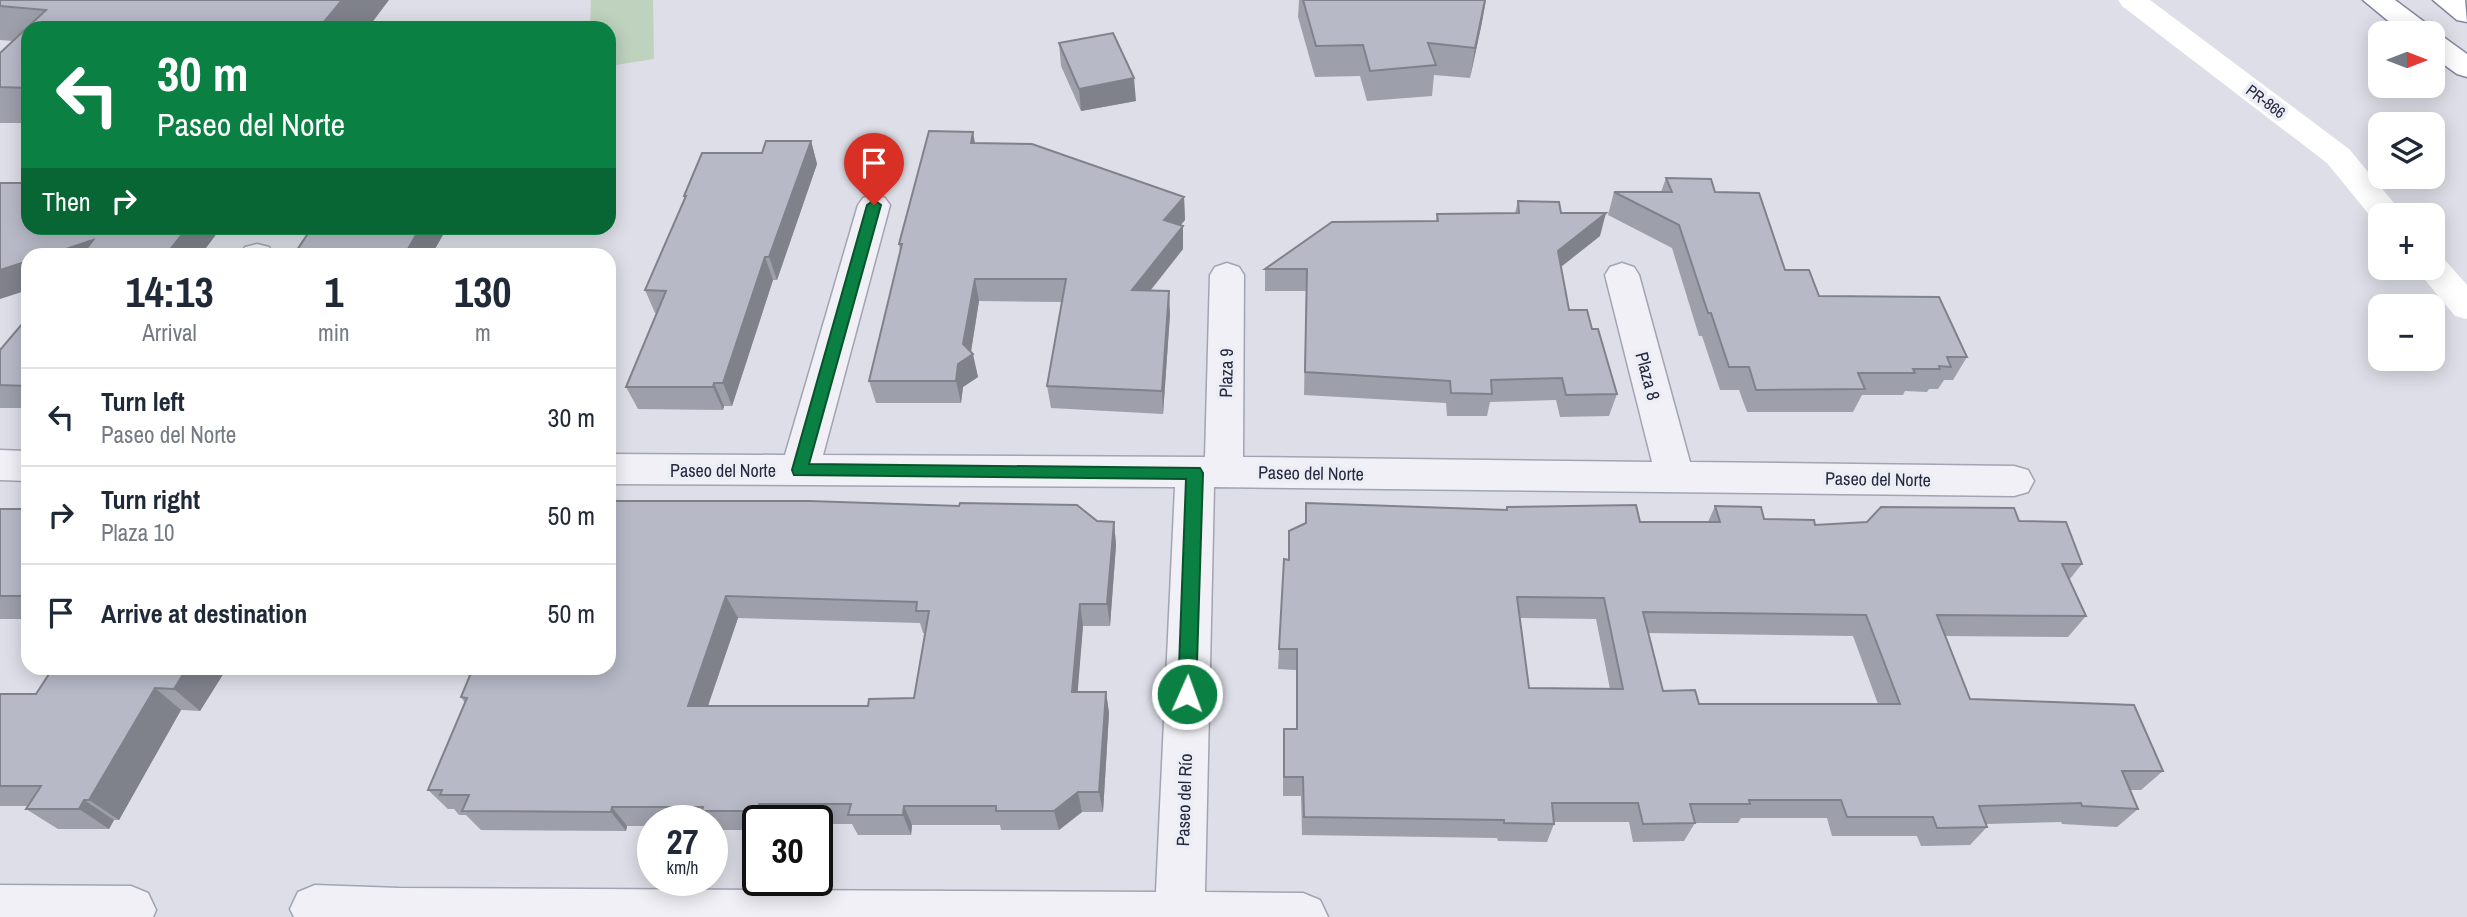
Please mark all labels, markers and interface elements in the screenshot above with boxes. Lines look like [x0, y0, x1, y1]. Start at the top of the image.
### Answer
north arrow [2368, 21, 2445, 98]
map controls [2368, 21, 2445, 371]
text: 30 m [157, 40, 249, 106]
icon: left [42, 49, 133, 140]
street label: PR-866 [2242, 79, 2290, 123]
text: Paseo del Norte [157, 103, 345, 146]
button: layers [2368, 112, 2445, 189]
pin [844, 133, 904, 205]
icon: arrive [855, 144, 893, 182]
icon: right [105, 182, 143, 220]
text: Then [42, 184, 91, 219]
button: + [2368, 203, 2445, 280]
text: 14:13 [126, 264, 214, 320]
text: 1 [324, 264, 343, 320]
text: 130 [454, 264, 512, 320]
button: − [2368, 294, 2445, 371]
text: Arrival [142, 317, 197, 348]
text: min [318, 317, 350, 348]
text: m [475, 317, 491, 348]
street label: Plaza 9 [1213, 348, 1239, 398]
street label: Plaza 8 [1630, 349, 1666, 403]
text: Turn left [101, 384, 185, 419]
icon: left [42, 398, 80, 436]
text: 30 m [548, 400, 595, 435]
text: Paseo del Norte [101, 419, 236, 450]
street label: Paseo del Norte [670, 458, 776, 483]
street label: Paseo del Norte [1258, 460, 1364, 486]
street label: Paseo del Norte [1825, 466, 1931, 492]
text: Turn right [101, 482, 200, 517]
icon: right [42, 496, 80, 534]
text: 50 m [548, 498, 595, 533]
text: Plaza 10 [101, 517, 174, 548]
icon: arrive [42, 594, 80, 632]
text: Arrive at destination [101, 596, 307, 631]
text: 50 m [548, 596, 595, 631]
position arrow [1150, 657, 1224, 731]
street label: Paseo del Río [1170, 753, 1198, 847]
speed limit sign: 30 [742, 805, 833, 896]
text: 27 [667, 818, 698, 865]
text: km/h [667, 855, 699, 880]

